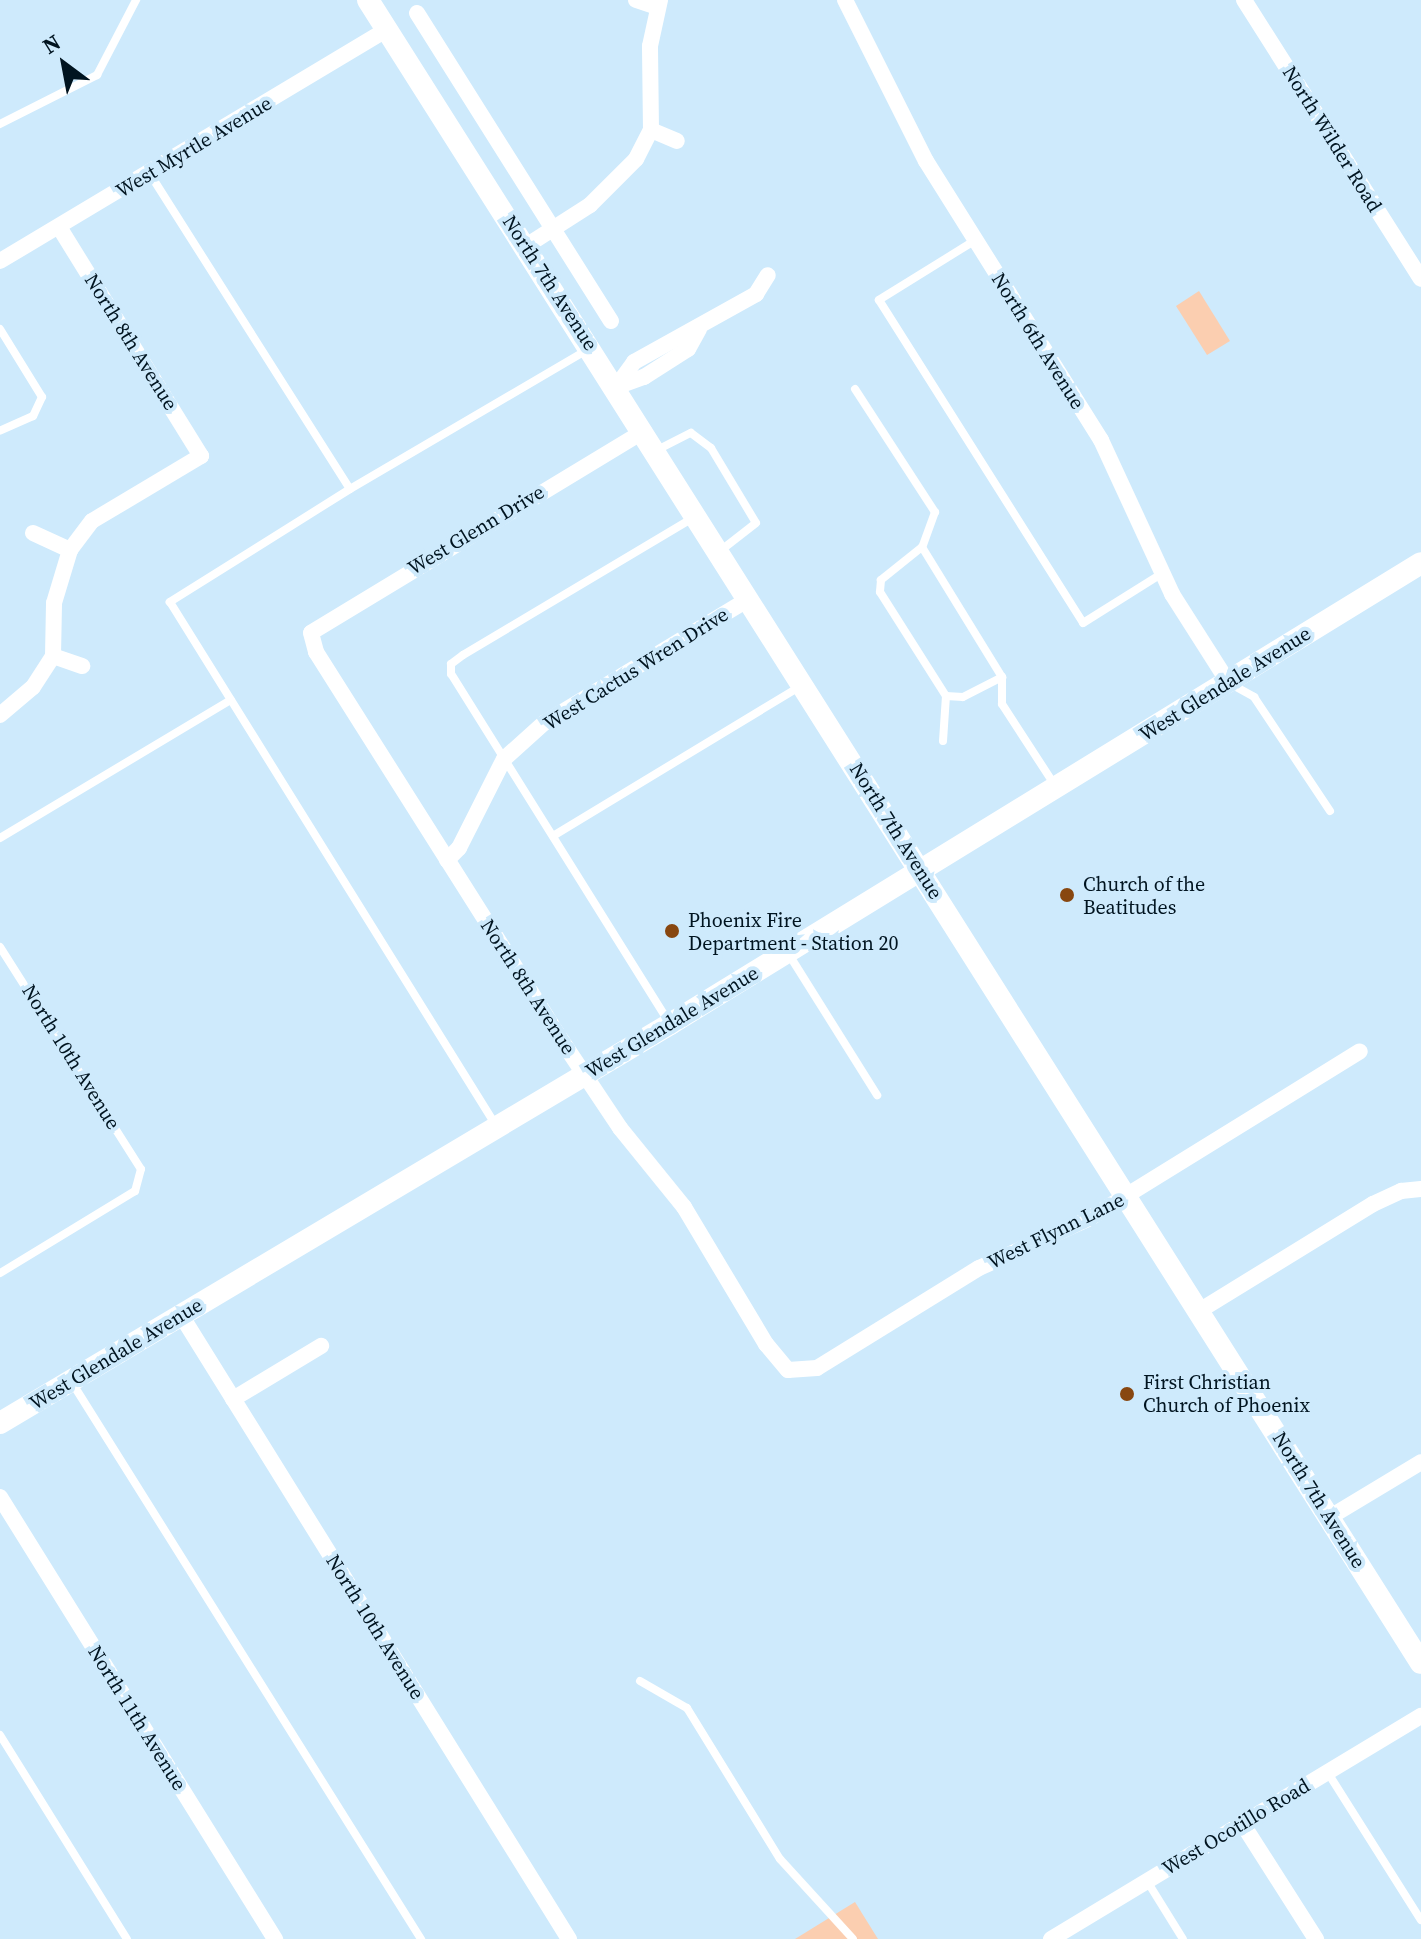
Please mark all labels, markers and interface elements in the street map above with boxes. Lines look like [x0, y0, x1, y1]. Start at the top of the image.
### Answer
north arrow [24, 24, 104, 104]
text: N [37, 27, 66, 61]
street label: North Wilder Road [1277, 61, 1387, 217]
street label: West Myrtle Avenue [112, 91, 276, 203]
street label: North 7th Avenue [497, 211, 603, 355]
street label: North 6th Avenue [986, 268, 1090, 414]
street label: North 8th Avenue [79, 269, 183, 415]
street label: West Glenn Drive [403, 480, 549, 580]
street label: West Cactus Wren Drive [539, 602, 733, 736]
street label: West Glendale Avenue [1135, 621, 1315, 747]
street label: North 7th Avenue [844, 758, 948, 904]
place label: Church of the Beatitudes [1083, 872, 1205, 919]
marker: Church of the Beatitudes [1058, 886, 1076, 904]
place label: Phoenix Fire Department - Station 20 [688, 908, 899, 955]
street label: North 8th Avenue [475, 915, 581, 1059]
marker: Phoenix Fire Department - Station 20 [663, 922, 681, 940]
street label: West Glendale Avenue [581, 961, 763, 1083]
street label: North 10th Avenue [17, 980, 125, 1134]
street label: West Flynn Lane [984, 1188, 1128, 1274]
street label: West Glendale Avenue [25, 1293, 207, 1415]
place label: First Christian Church of Phoenix [1143, 1370, 1310, 1417]
marker: First Christian Church of Phoenix [1118, 1385, 1136, 1403]
street label: North 7th Avenue [1267, 1427, 1371, 1573]
street label: North 10th Avenue [321, 1550, 429, 1704]
street label: North 11th Avenue [83, 1641, 191, 1795]
street label: West Ocotillo Road [1158, 1773, 1314, 1881]

